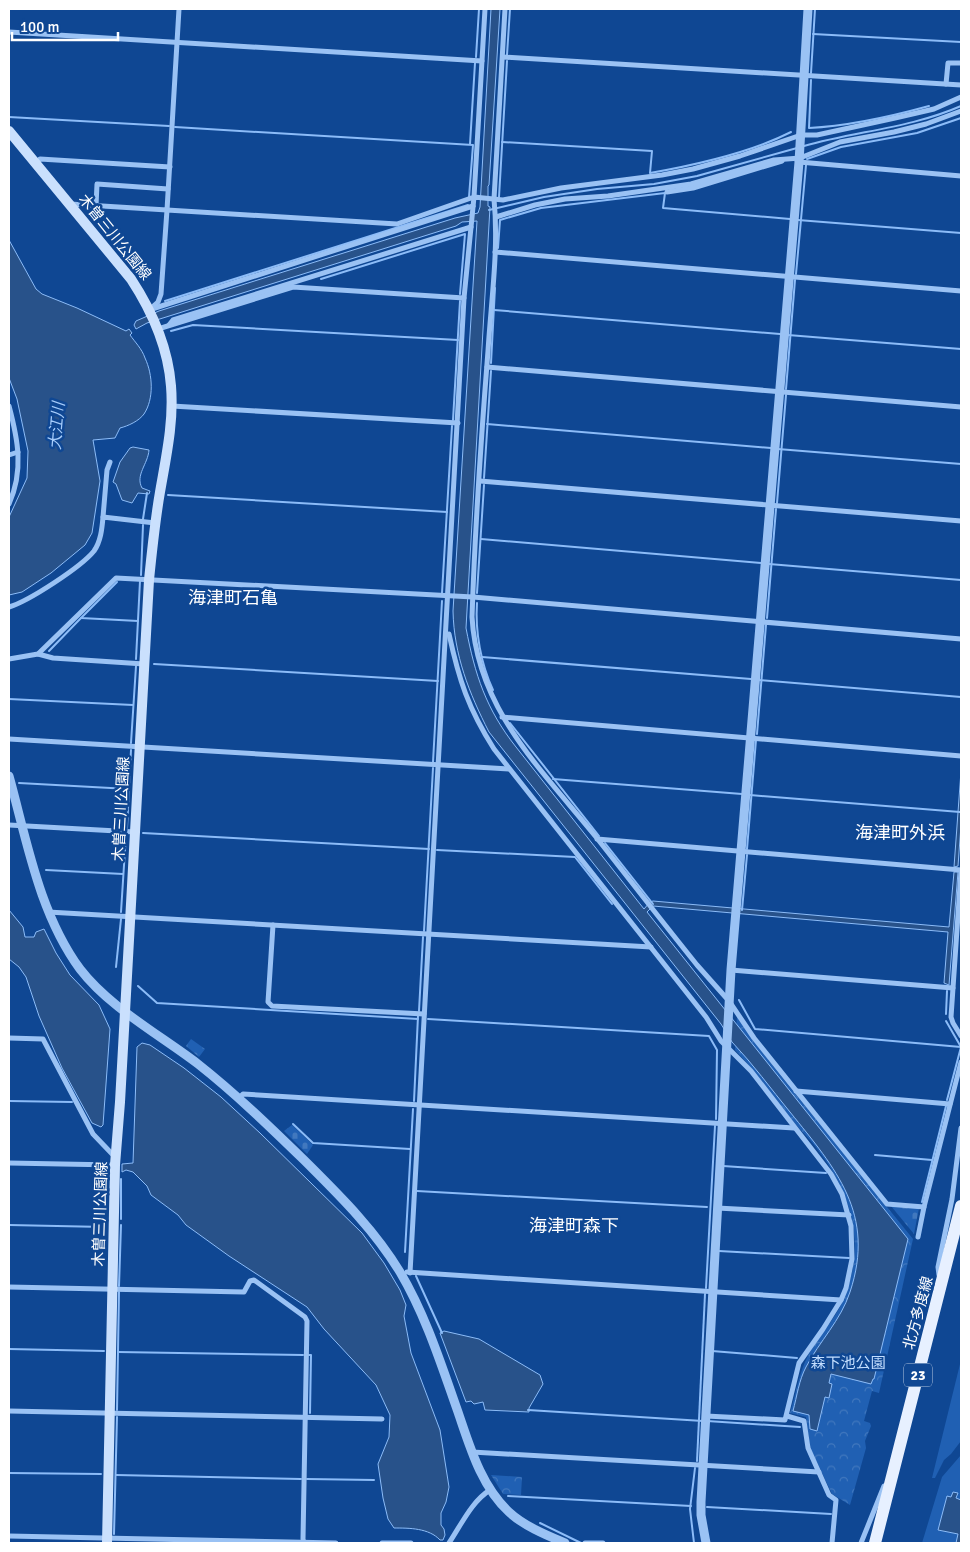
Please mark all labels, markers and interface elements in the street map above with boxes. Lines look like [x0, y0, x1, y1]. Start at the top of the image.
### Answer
scale bar [12, 10, 119, 42]
text: 100 m [20, 18, 60, 36]
street label: 木曽三川公園線 [75, 191, 155, 283]
water label: 大江川 [45, 399, 69, 451]
district label: 海津町石亀 [188, 587, 278, 609]
street label: 木曽三川公園線 [109, 756, 133, 862]
district label: 海津町外浜 [855, 822, 945, 844]
street label: 木曽三川公園線 [89, 1161, 111, 1267]
district label: 海津町森下 [529, 1215, 619, 1237]
street label: 北方多度線 [900, 1274, 936, 1352]
park label: 森下池公園 [810, 1354, 886, 1372]
road number: 23 [904, 1364, 932, 1386]

